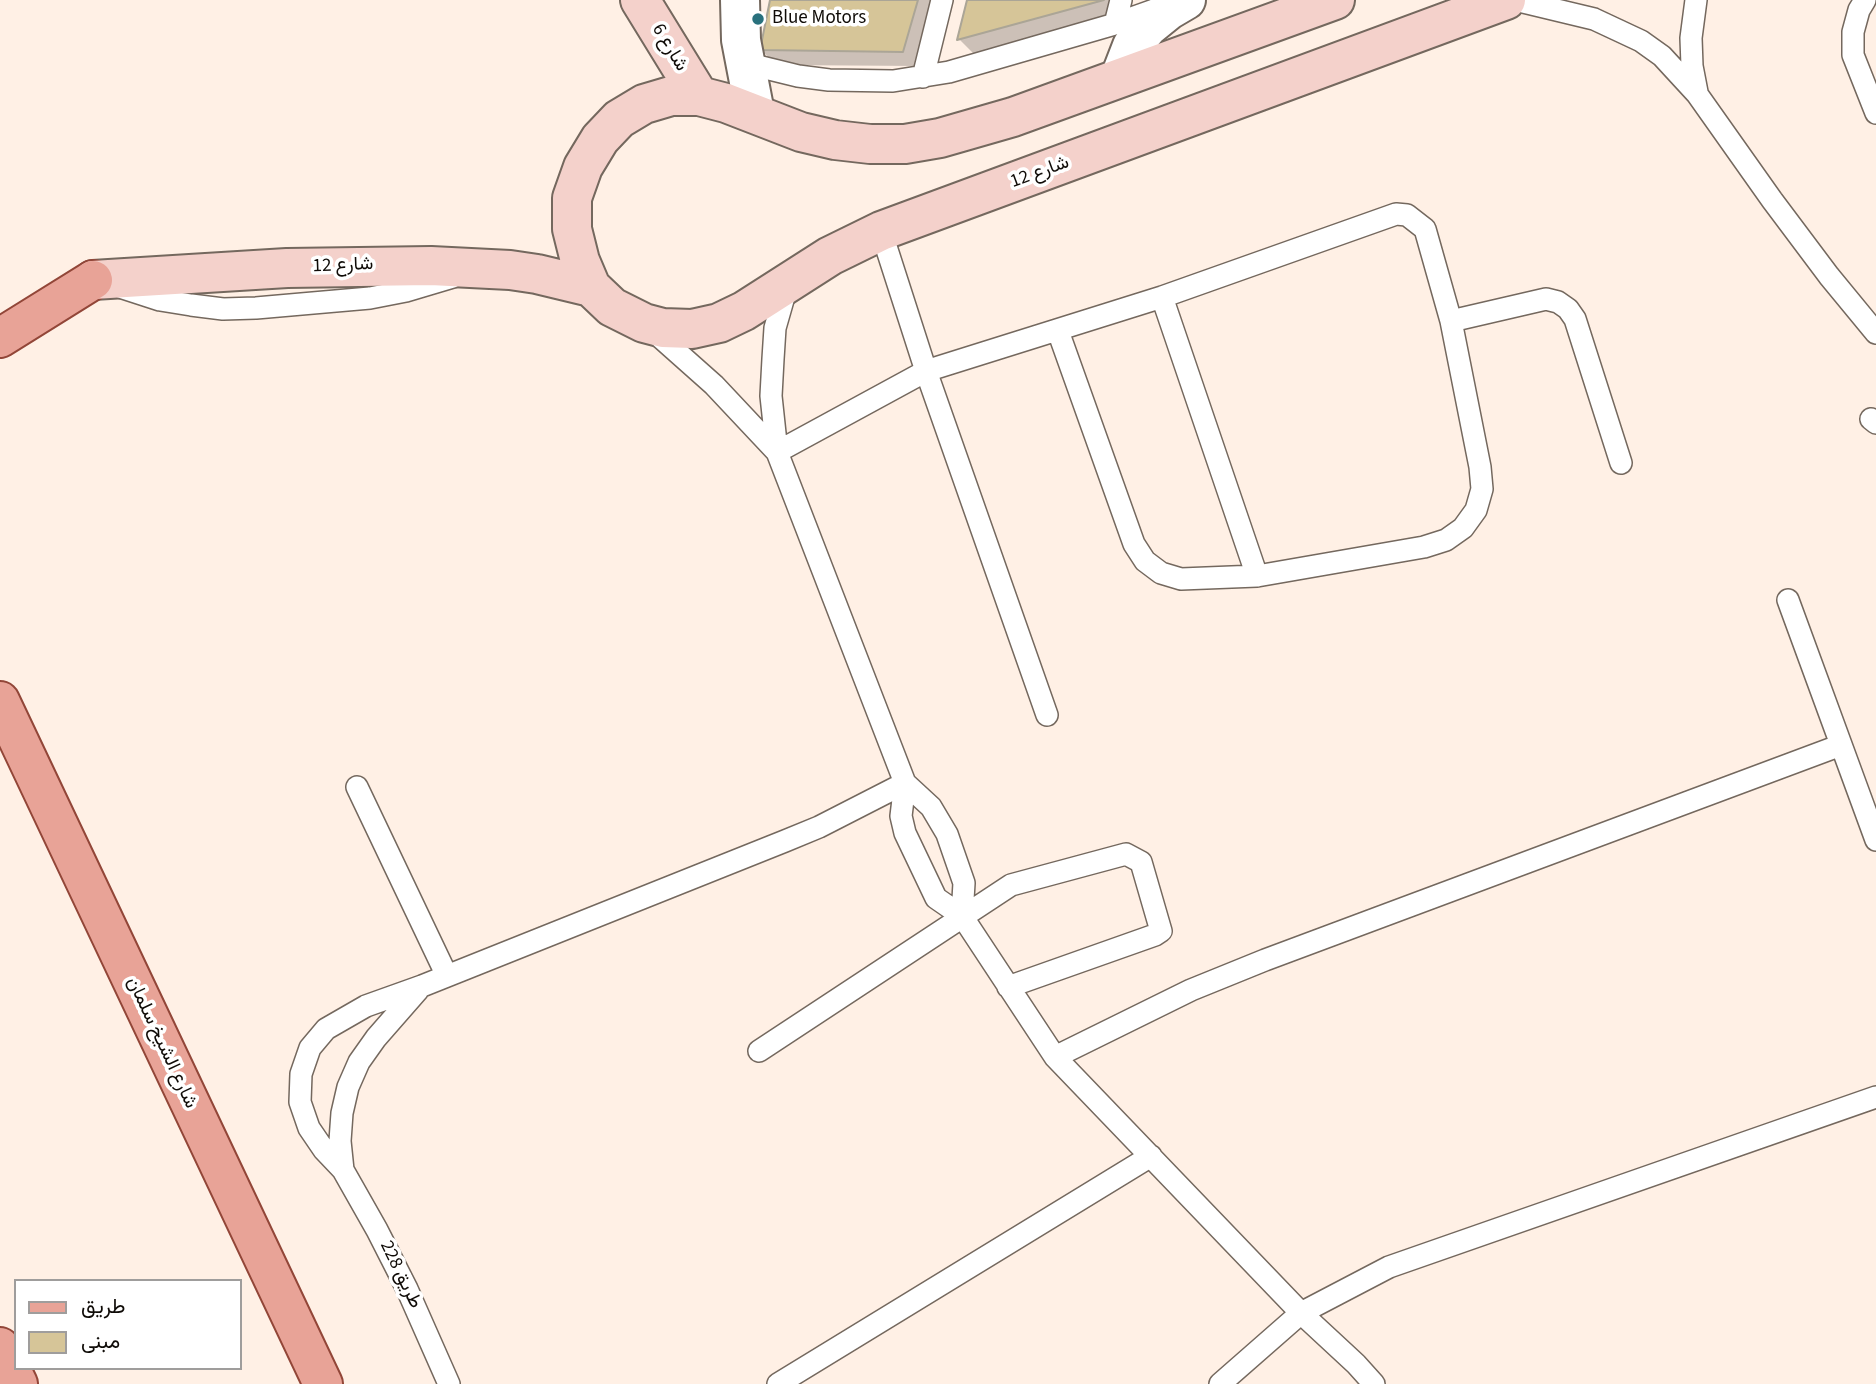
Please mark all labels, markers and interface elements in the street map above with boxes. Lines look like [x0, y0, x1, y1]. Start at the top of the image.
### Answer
place label: Blue Motors [772, 8, 866, 30]
marker: Blue Motors [750, 11, 766, 27]
street label: شارع 6 [646, 20, 692, 76]
street label: شارع 12 [1007, 152, 1073, 194]
street label: شارع 12 [312, 254, 374, 278]
street label: شارع الشيخ سلمان [121, 974, 201, 1112]
street label: طريق 228 [374, 1237, 426, 1313]
legend [14, 1279, 242, 1370]
text: طريق [81, 1291, 126, 1321]
text: مبنى [81, 1326, 120, 1356]

